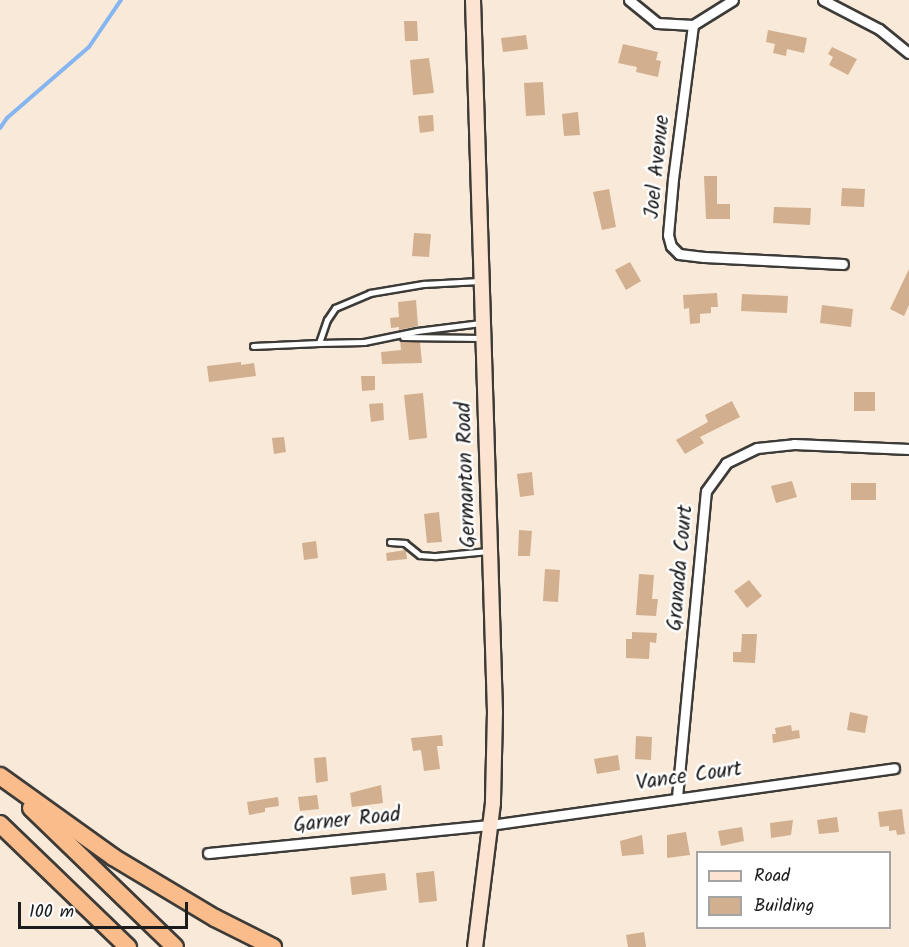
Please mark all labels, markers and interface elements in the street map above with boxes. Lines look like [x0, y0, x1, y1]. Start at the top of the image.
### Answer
street label: Joel Avenue [640, 114, 676, 220]
street label: Germanton Road [452, 401, 482, 549]
street label: Granada Court [663, 504, 699, 632]
street label: Vance Court [634, 757, 744, 797]
street label: Garner Road [292, 803, 402, 839]
legend [696, 851, 891, 929]
text: Road [754, 862, 790, 891]
scale bar [21, 890, 190, 928]
text: Building [754, 892, 814, 921]
text: 100 m [29, 898, 74, 927]

